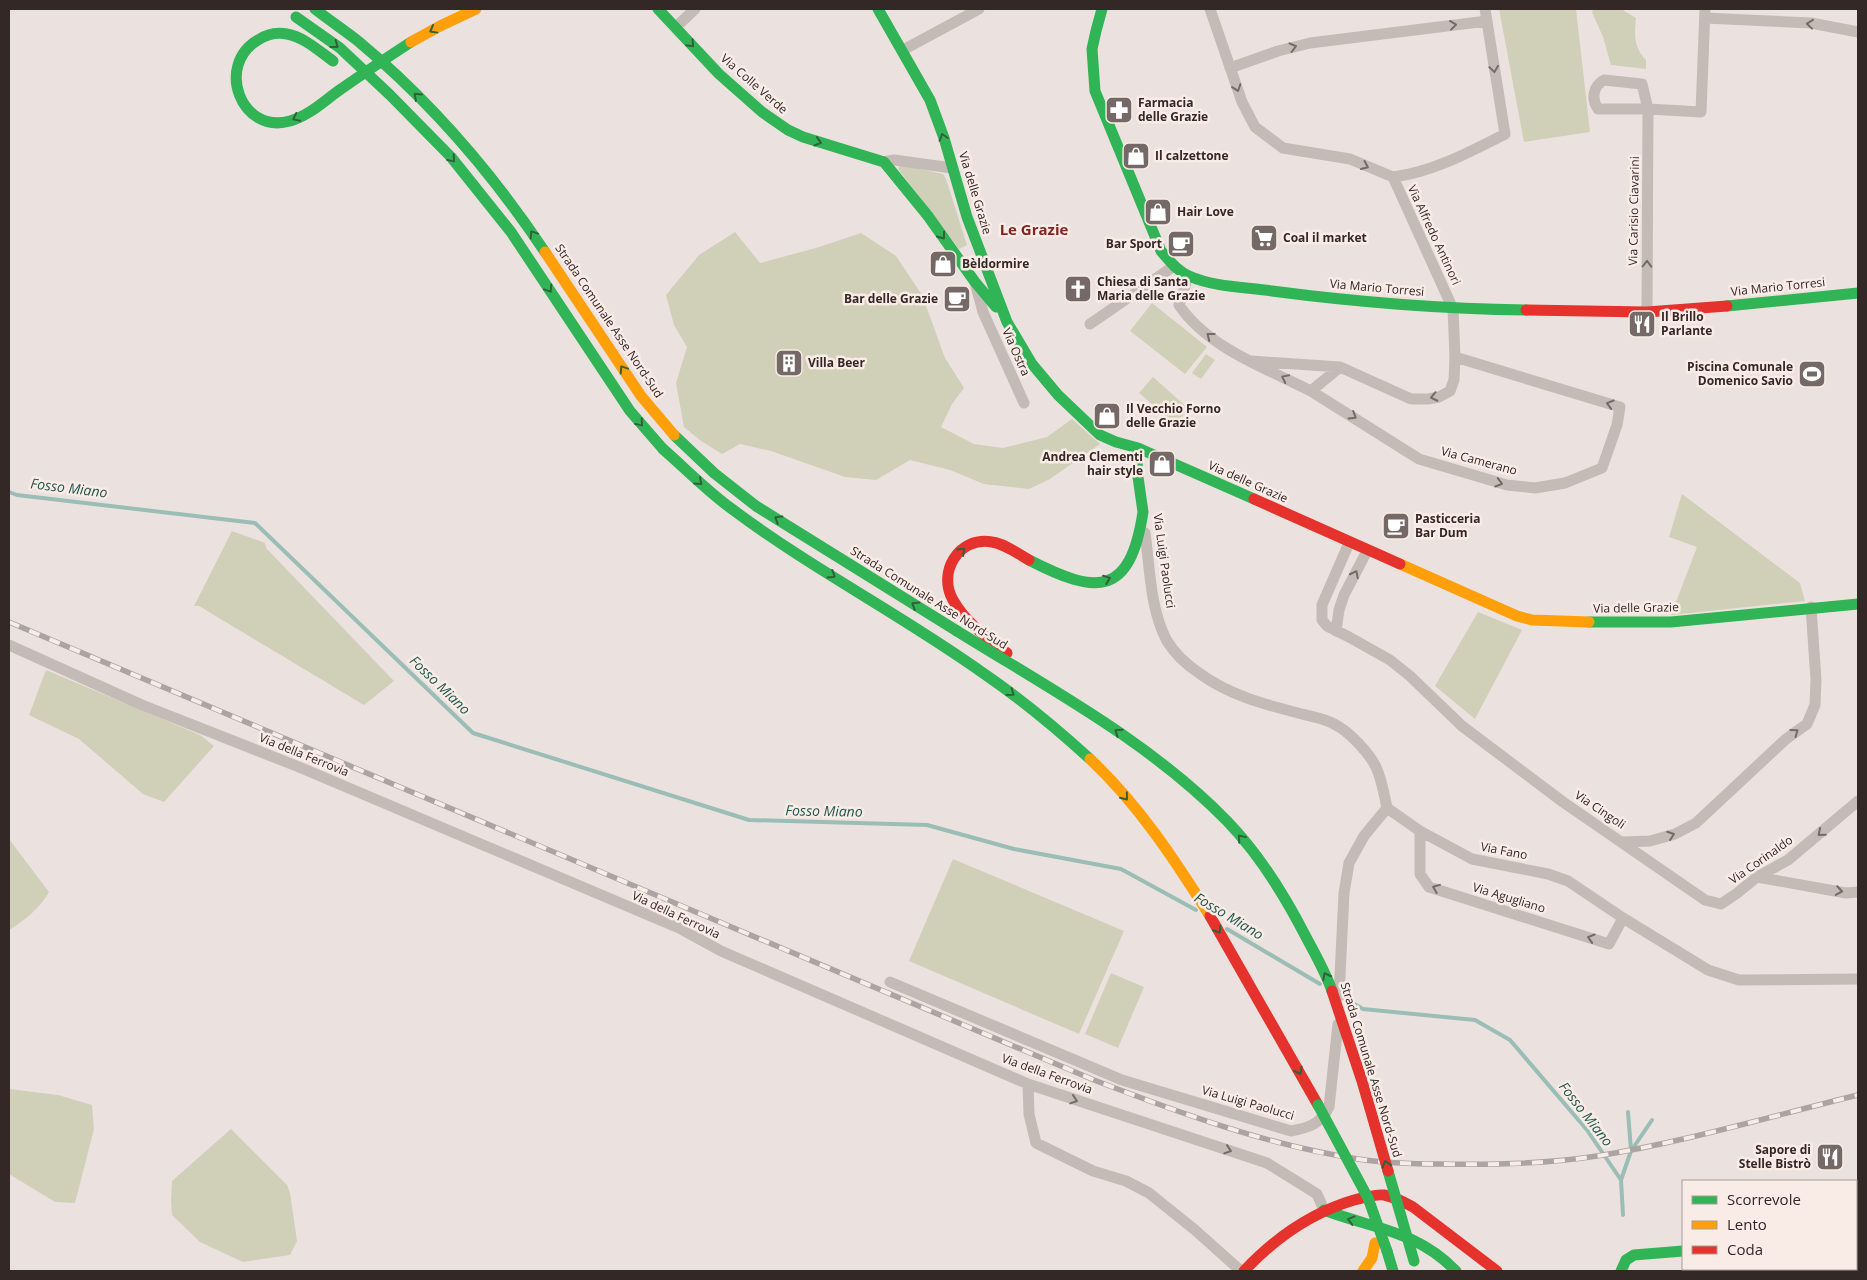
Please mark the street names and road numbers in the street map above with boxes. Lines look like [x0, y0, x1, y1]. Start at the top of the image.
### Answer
street label: Via Colle Verde [717, 50, 792, 118]
street label: Via delle Grazie [955, 149, 996, 237]
street label: Via Carisio Ciavarini [1624, 156, 1643, 266]
street label: Via Alfredo Antinori [1404, 182, 1465, 288]
street label: Strada Comunale Asse Nord-Sud [551, 240, 667, 401]
street label: Via Mario Torresi [1730, 273, 1826, 300]
street label: Via Mario Torresi [1329, 275, 1425, 300]
street label: Via Ostra [998, 325, 1035, 378]
street label: Via Camerano [1439, 442, 1519, 479]
street label: Via delle Grazie [1206, 456, 1291, 507]
street label: Via Luigi Paolucci [1149, 513, 1180, 609]
street label: Strada Comunale Asse Nord-Sud [847, 542, 1011, 653]
street label: Via delle Grazie [1593, 598, 1679, 617]
street label: Via della Ferrovia [257, 729, 352, 780]
street label: Via Cingoli [1572, 786, 1629, 833]
street label: Via Corinaldo [1725, 831, 1796, 888]
street label: Via Fano [1479, 838, 1529, 863]
street label: Via Agugliano [1471, 878, 1548, 917]
street label: Via della Ferrovia [629, 887, 723, 942]
street label: Strada Comunale Asse Nord-Sud [1337, 980, 1406, 1159]
street label: Via della Ferrovia [999, 1049, 1095, 1098]
street label: Via Luigi Paolucci [1200, 1081, 1296, 1124]

